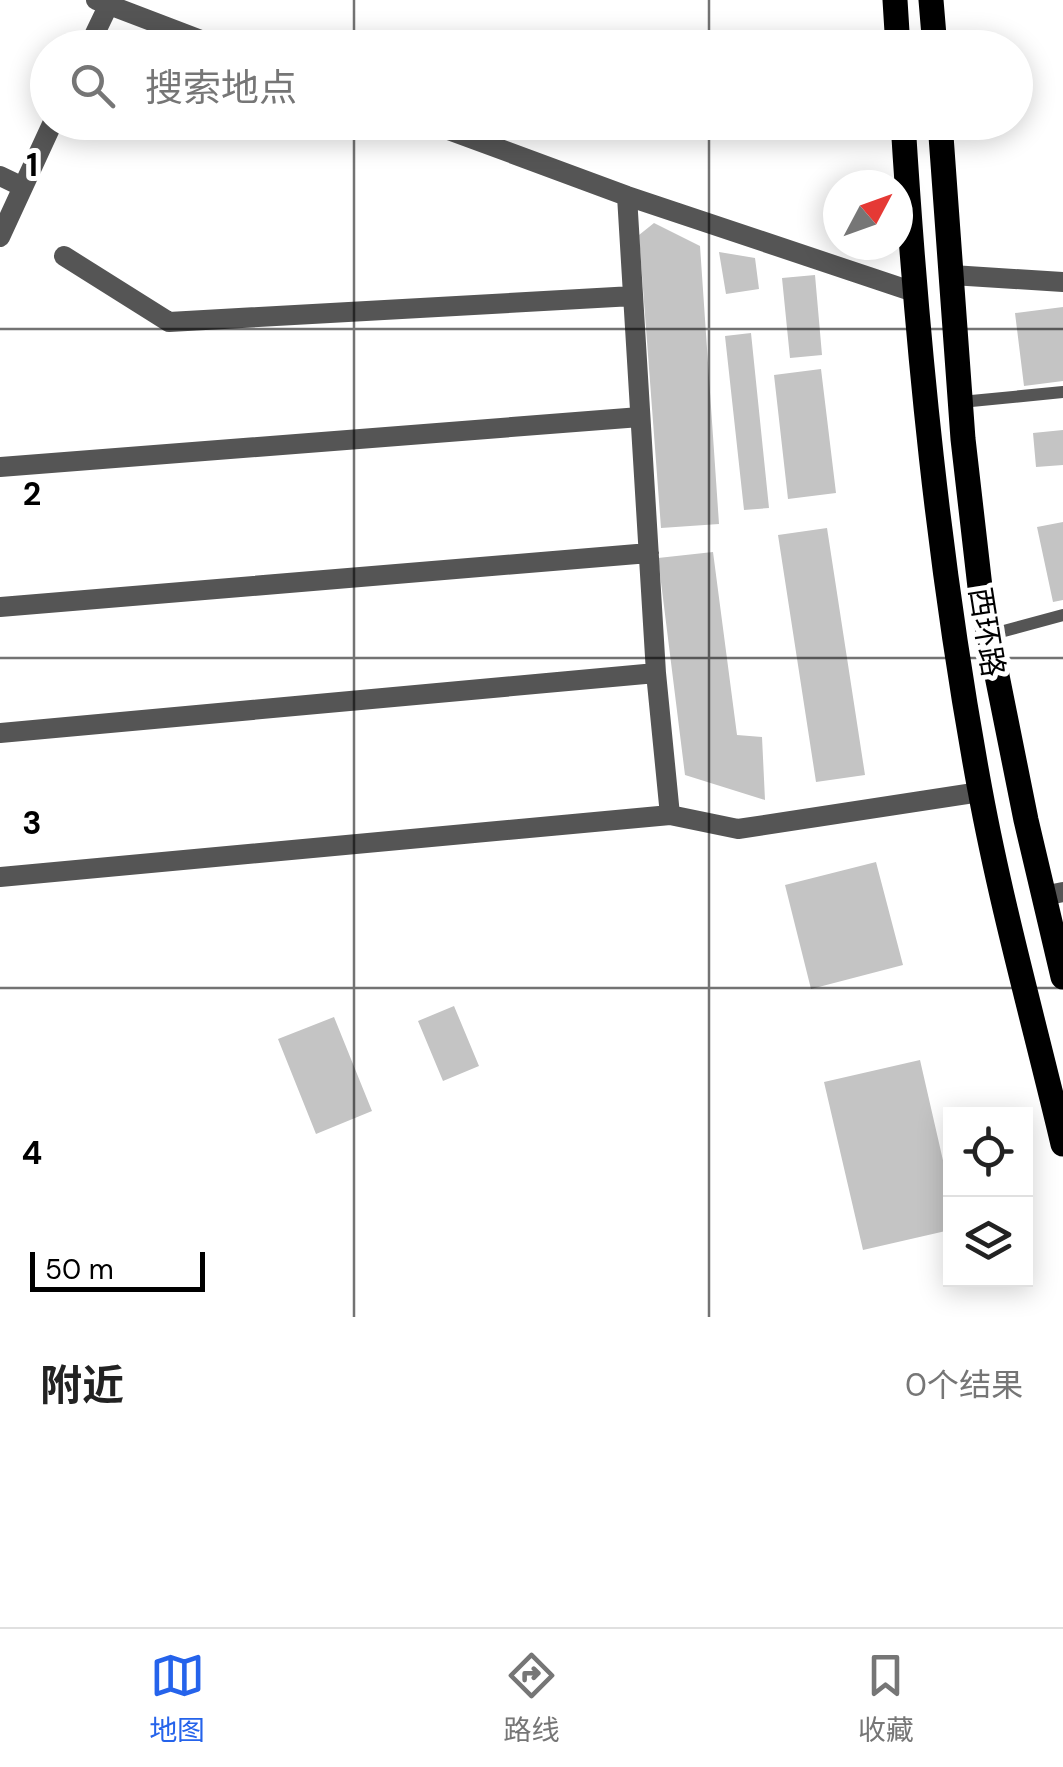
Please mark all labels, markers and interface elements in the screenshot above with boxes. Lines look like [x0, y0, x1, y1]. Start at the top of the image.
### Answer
search box [30, 30, 1033, 140]
icon: search [65, 58, 120, 113]
text: 搜索地点 [145, 63, 297, 113]
text: 1 [26, 144, 38, 186]
north arrow [823, 170, 913, 260]
text: 2 [23, 473, 41, 515]
street label: 西环路 [961, 585, 1013, 679]
text: 3 [22, 802, 42, 844]
map controls [943, 1107, 1033, 1287]
button: locate [943, 1107, 1033, 1197]
text: 4 [22, 1132, 42, 1174]
button: layers [943, 1197, 1033, 1287]
scale bar [30, 1247, 205, 1292]
text: 50 m [45, 1251, 114, 1288]
text: 附近 [40, 1358, 124, 1413]
text: 0个结果 [905, 1364, 1023, 1406]
tab: 地图 [149, 1648, 205, 1749]
tab: 路线 [503, 1648, 560, 1749]
tab: 收藏 [858, 1648, 914, 1749]

